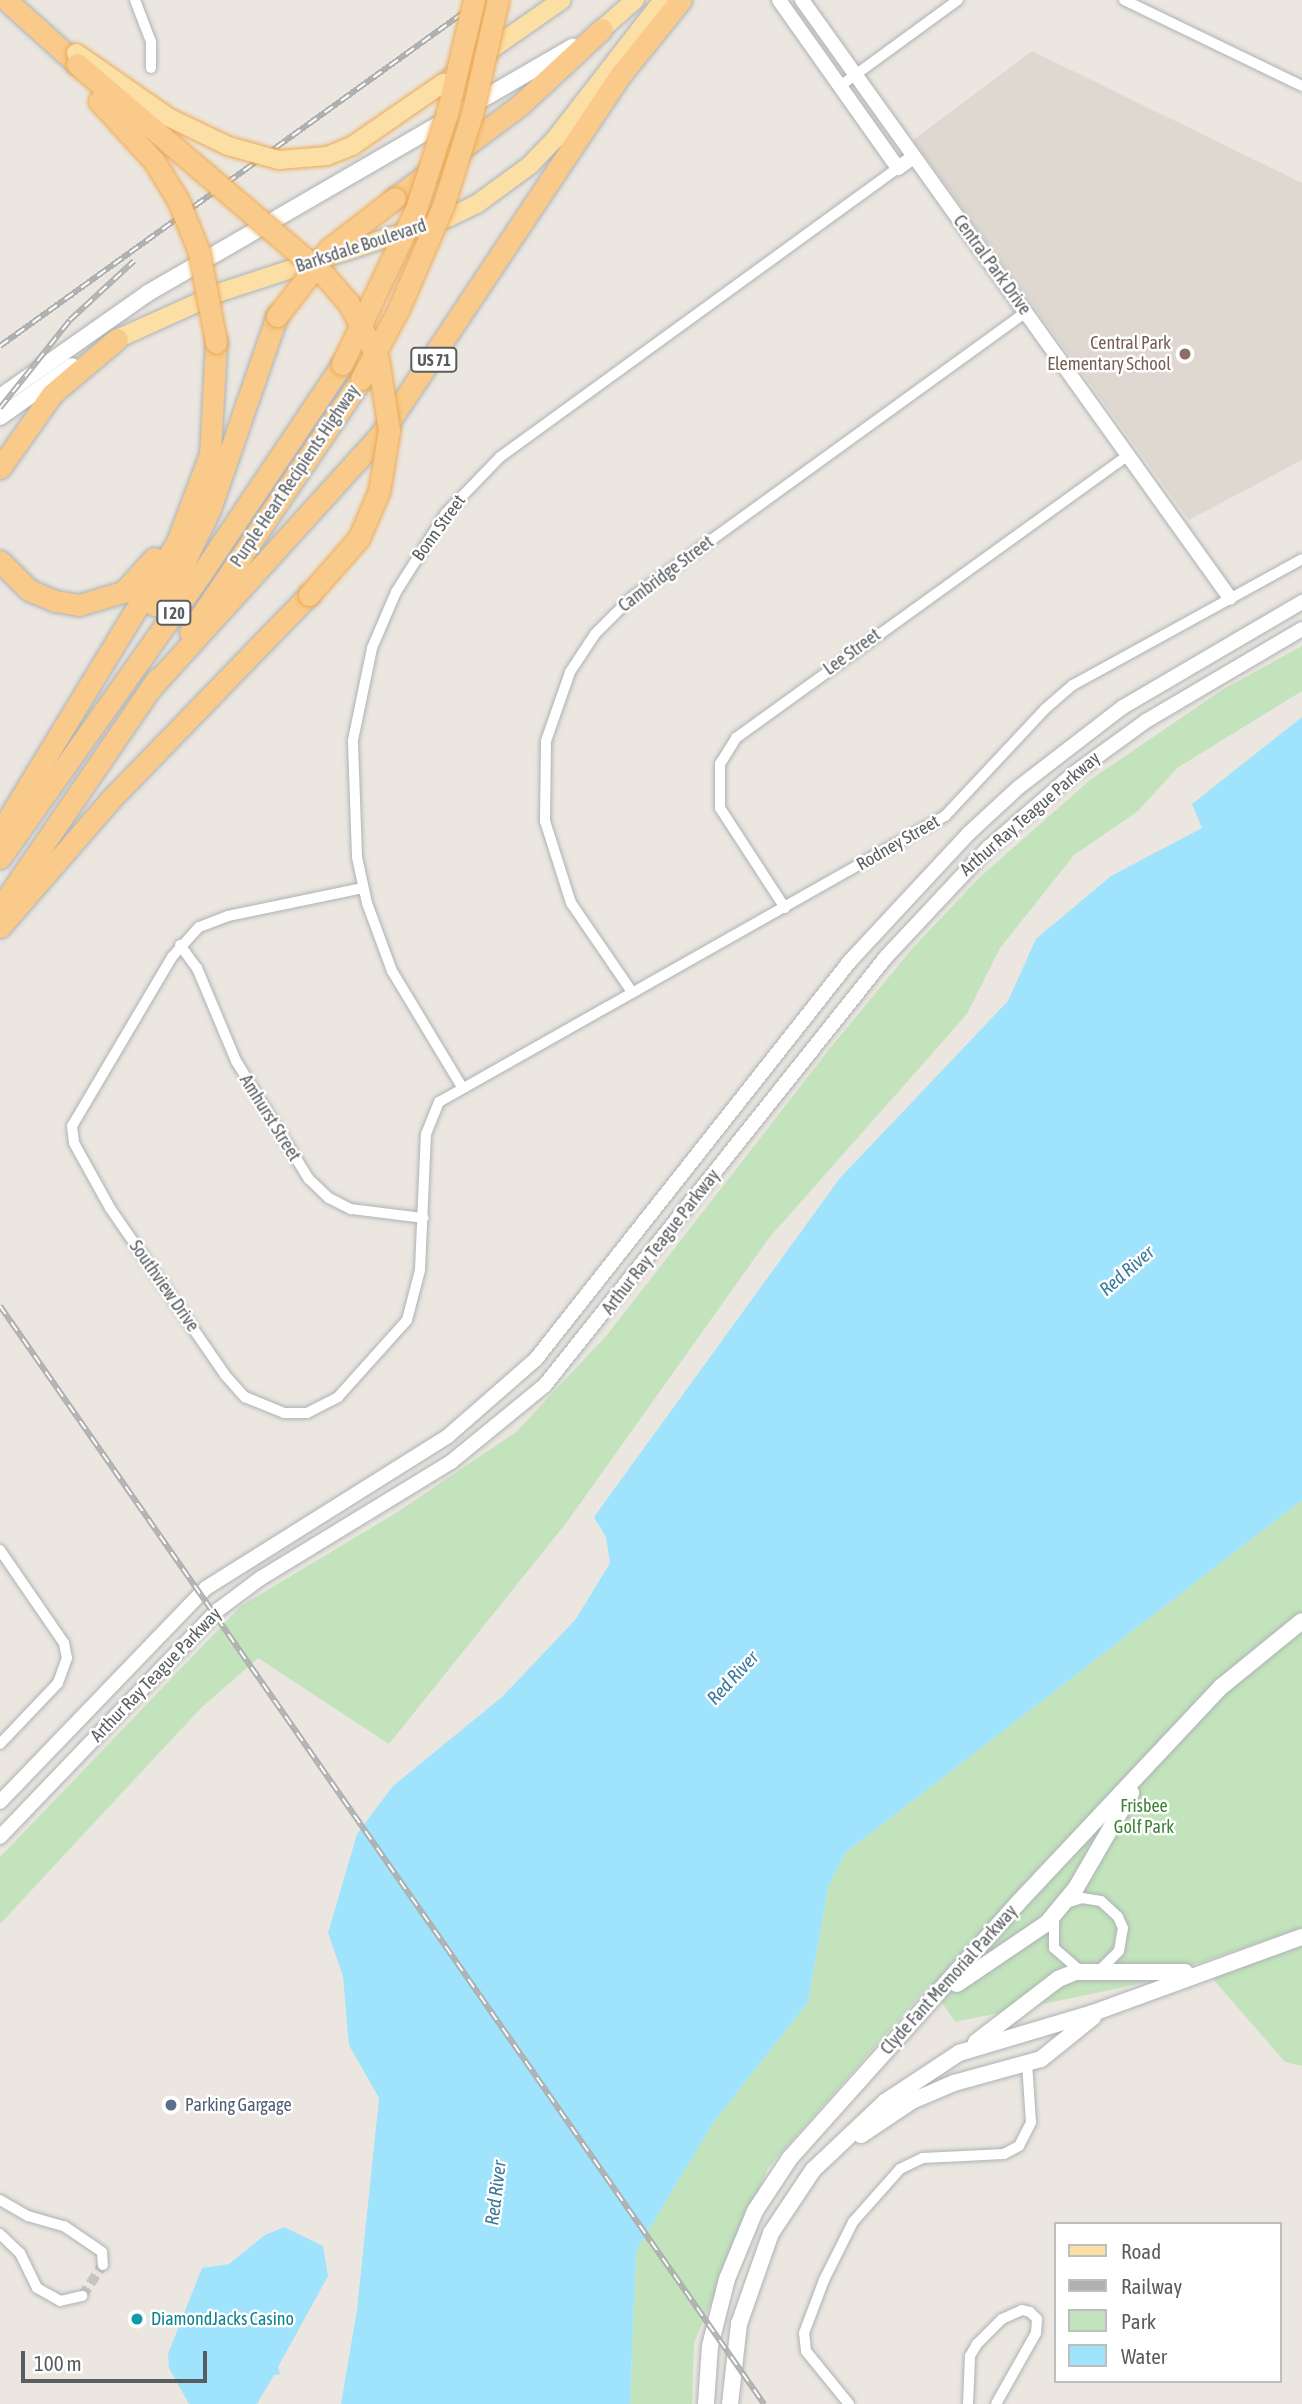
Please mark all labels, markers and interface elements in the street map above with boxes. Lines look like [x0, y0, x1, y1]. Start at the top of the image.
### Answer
street label: Central Park Drive [949, 211, 1035, 319]
street label: Barksdale Boulevard [293, 215, 429, 277]
place label: Central Park Elementary School [1047, 333, 1171, 376]
marker: Central Park Elementary School [1177, 346, 1193, 362]
road number: US 71 [410, 348, 458, 372]
street label: Purple Heart Recipients Highway [226, 381, 364, 571]
street label: Bonn Street [408, 491, 470, 565]
street label: Cambridge Street [614, 531, 718, 617]
road number: I 20 [155, 600, 193, 626]
street label: Lee Street [819, 624, 885, 680]
street label: Arthur Ray Teague Parkway [956, 747, 1104, 881]
street label: Rodney Street [853, 811, 943, 875]
street label: Amhurst Street [235, 1071, 305, 1165]
street label: Arthur Ray Teague Parkway [598, 1165, 724, 1319]
street label: Southview Drive [125, 1236, 203, 1336]
water label: Red River [1095, 1241, 1159, 1301]
street label: Arthur Ray Teague Parkway [86, 1603, 226, 1747]
water label: Red River [702, 1646, 764, 1710]
park label: Frisbee Golf Park [1114, 1796, 1174, 1839]
street label: Clyde Fant Memorial Parkway [876, 1901, 1022, 2059]
place label: Parking Gargage [185, 2094, 292, 2116]
marker: Parking Gargage [163, 2097, 179, 2113]
water label: Red River [481, 2159, 511, 2227]
legend [1054, 2222, 1281, 2383]
text: Road [1121, 2239, 1161, 2263]
text: Railway [1121, 2274, 1182, 2298]
place label: DiamondJacks Casino [151, 2308, 294, 2330]
text: Park [1121, 2309, 1156, 2333]
marker: DiamondJacks Casino [129, 2311, 145, 2327]
scale bar [24, 2338, 210, 2382]
text: Water [1121, 2344, 1167, 2368]
text: 100 m [34, 2351, 82, 2375]

